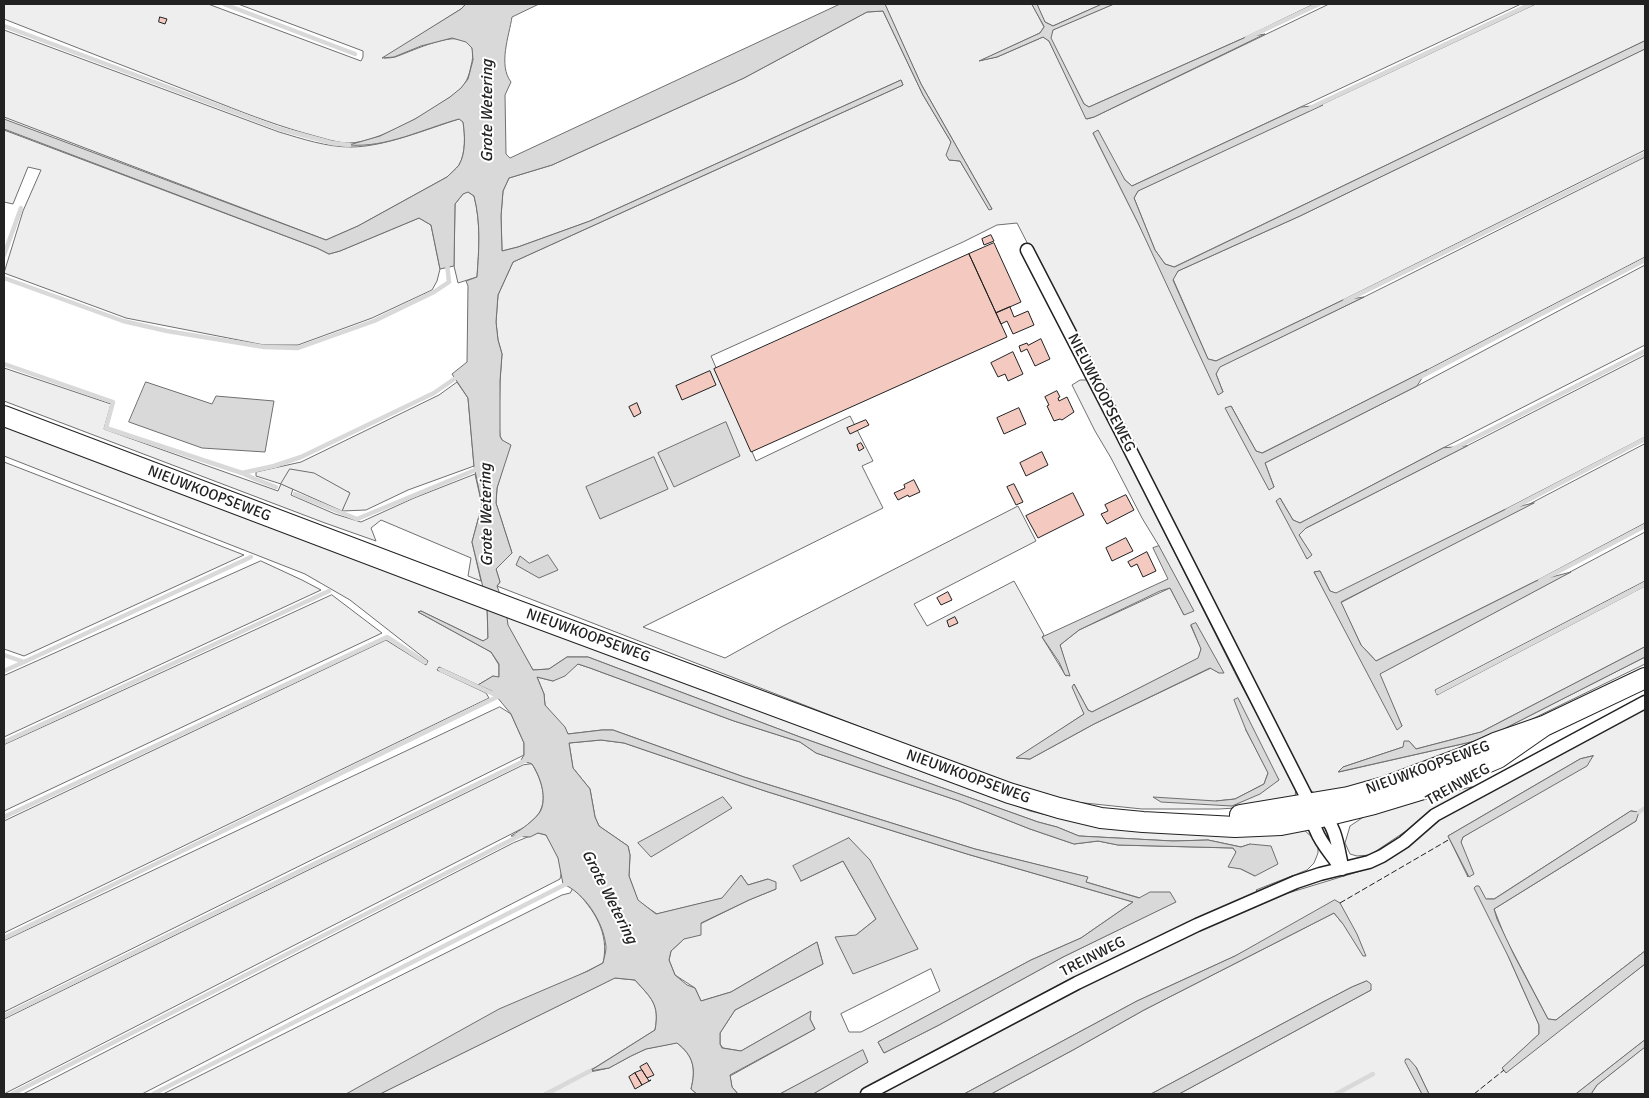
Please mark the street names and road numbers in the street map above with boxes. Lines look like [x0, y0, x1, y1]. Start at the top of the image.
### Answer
street label: NIEUWKOOPSEWEG [1063, 331, 1139, 455]
street label: NIEUWKOOPSEWEG [145, 462, 273, 526]
street label: NIEUWKOOPSEWEG [524, 605, 652, 667]
street label: NIEUWKOOPSEWEG [1364, 737, 1492, 799]
street label: NIEUWKOOPSEWEG [904, 746, 1032, 808]
street label: TREINWEG [1423, 760, 1493, 810]
street label: TREINWEG [1058, 933, 1128, 981]

